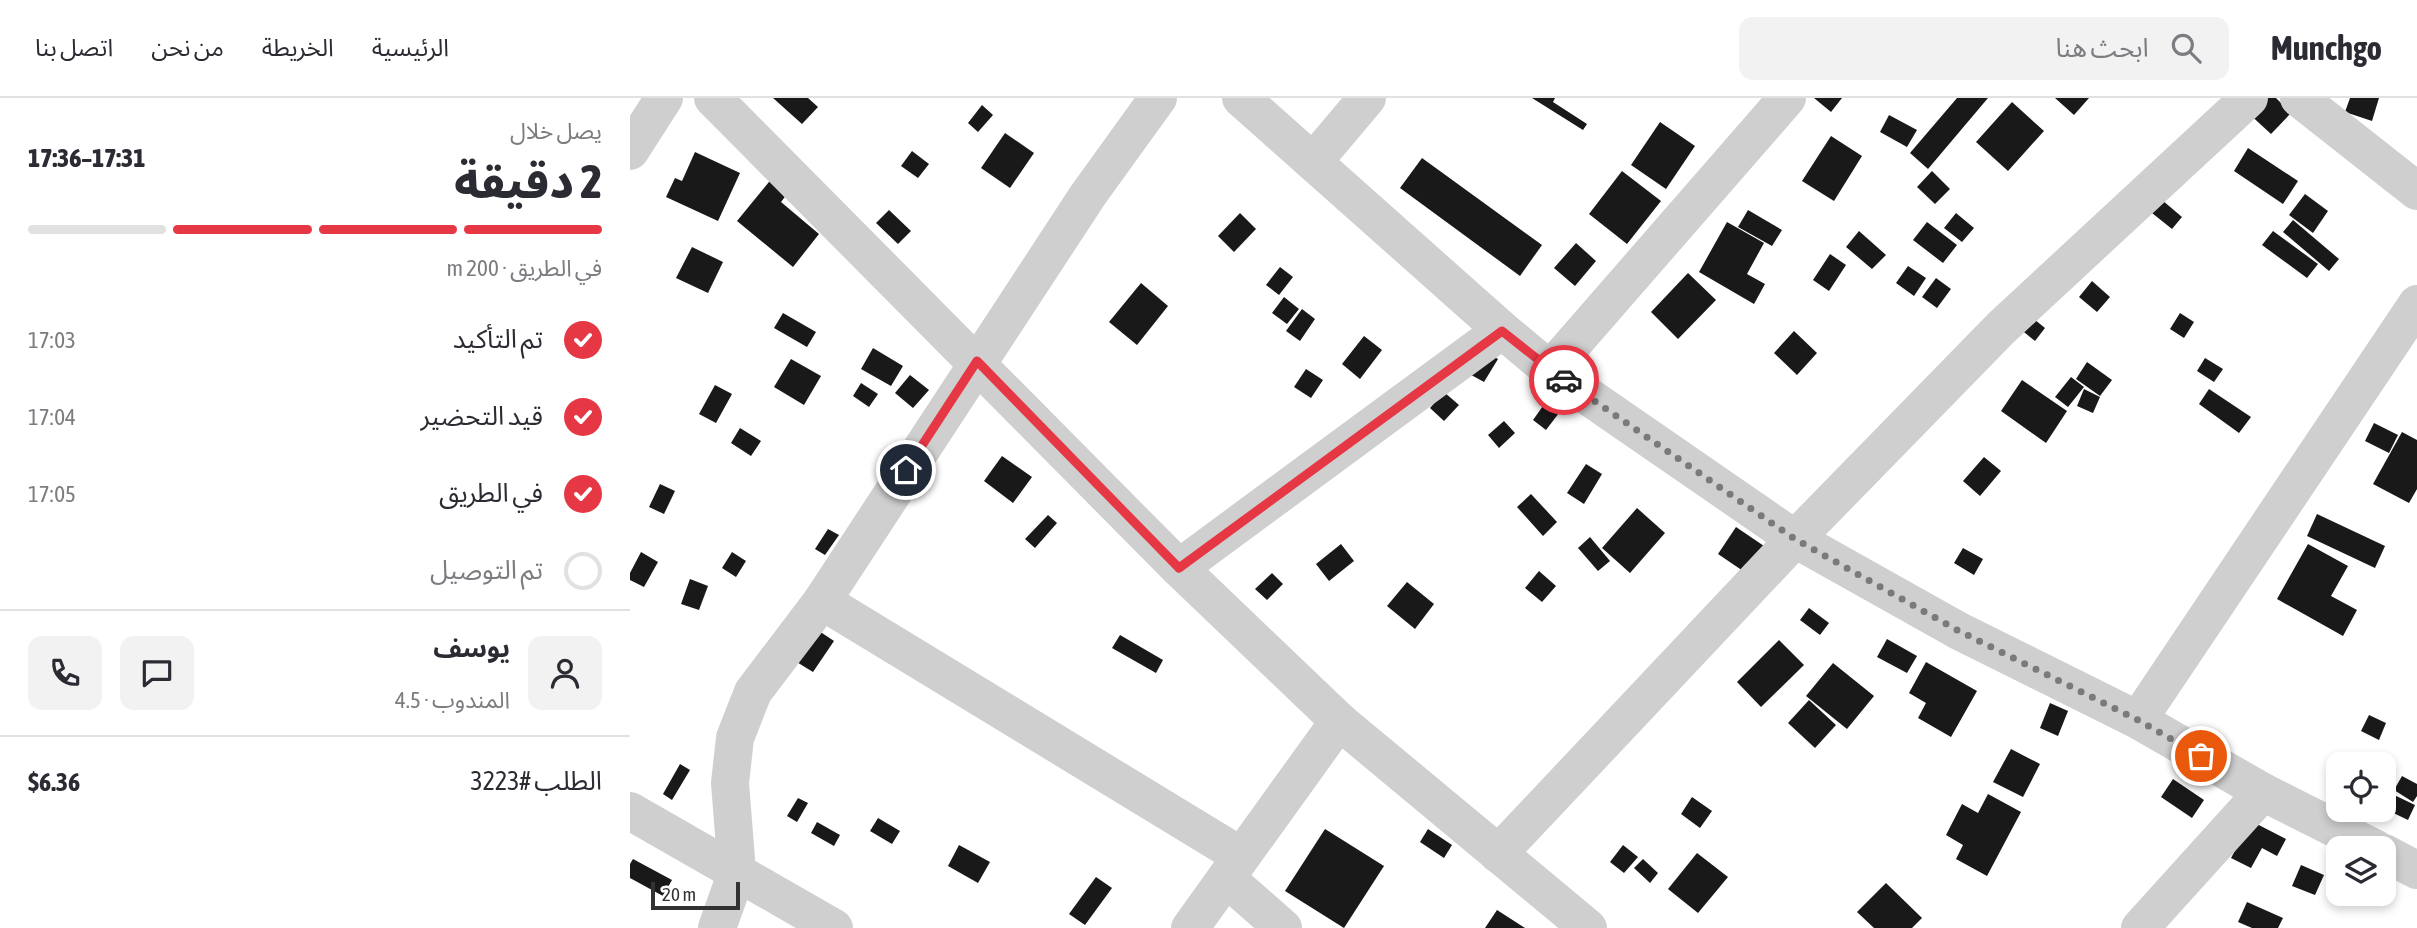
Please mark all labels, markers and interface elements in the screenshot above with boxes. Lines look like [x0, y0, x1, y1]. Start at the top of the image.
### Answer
search box [1739, 17, 2229, 80]
icon: search [2167, 29, 2205, 67]
text: Munchgo [2271, 29, 2382, 67]
text: ابحث هنا [2056, 33, 2149, 63]
text: اتصل بنا [35, 34, 113, 61]
text: من نحن [151, 34, 224, 61]
text: الخريطة [262, 34, 334, 61]
text: الرئيسية [372, 34, 449, 61]
text: يصل خلال [510, 118, 602, 144]
text: 17:31–17:36 [28, 143, 145, 173]
text: 2 دقيقة [454, 155, 602, 208]
text: في الطريق · 200 m [447, 255, 602, 281]
icon: check [564, 321, 602, 359]
text: تم التأكيد [453, 324, 543, 354]
text: 17:03 [28, 327, 76, 353]
courier [1529, 345, 1599, 415]
icon: car [1545, 361, 1583, 399]
icon: check [564, 398, 602, 436]
text: قيد التحضير [420, 401, 543, 431]
text: 17:04 [28, 404, 76, 430]
pin [876, 440, 936, 500]
icon: home [887, 451, 925, 489]
icon: check [564, 475, 602, 513]
text: في الطريق [439, 478, 543, 508]
text: 17:05 [28, 481, 76, 507]
text: تم التوصيل [430, 555, 543, 585]
text: يوسف [433, 633, 510, 663]
button: phone [28, 636, 102, 710]
button: chat [120, 636, 194, 710]
button: person [528, 636, 602, 710]
text: المندوب · 4.5 [395, 687, 510, 713]
pin [2171, 726, 2231, 786]
icon: bag [2182, 737, 2220, 775]
map controls [2326, 752, 2396, 906]
button: locate [2326, 752, 2396, 822]
text: الطلب #3223 [470, 766, 602, 796]
text: $6.36 [28, 767, 80, 797]
button: layers [2326, 836, 2396, 906]
scale bar [651, 879, 740, 911]
text: 20 m [662, 883, 696, 905]

